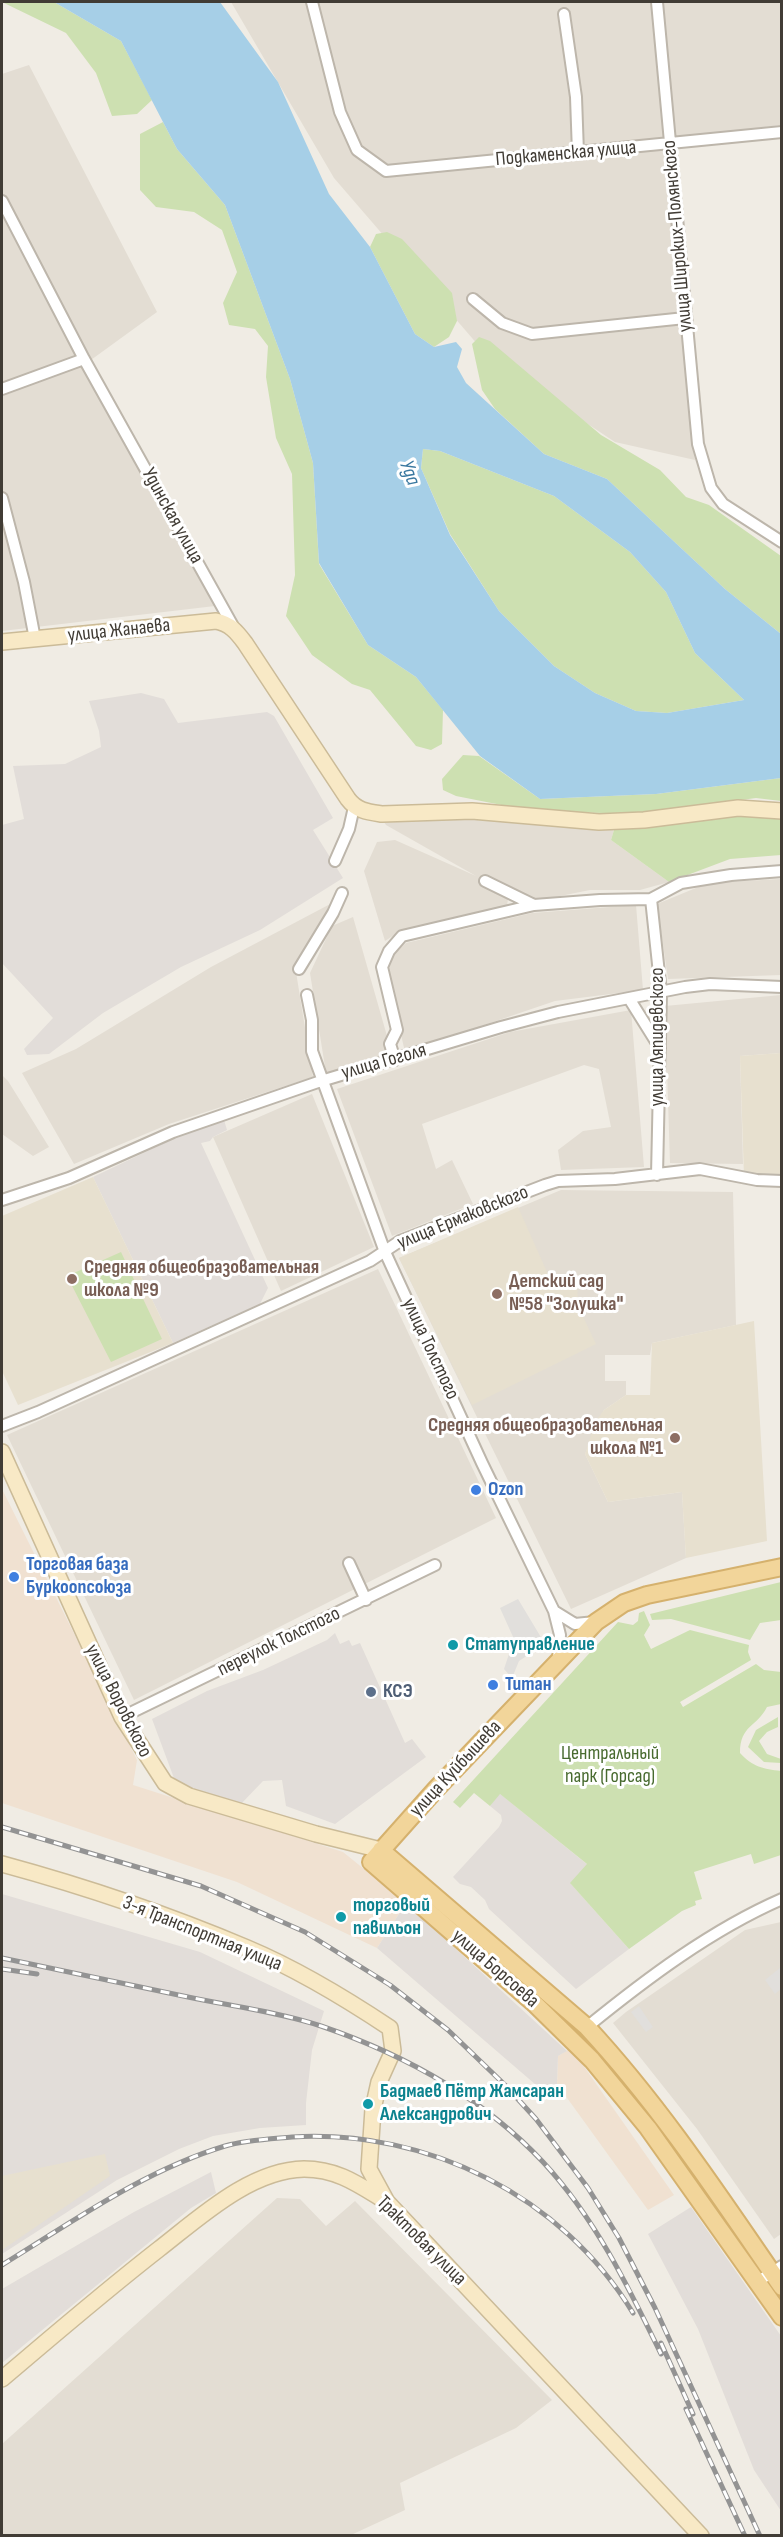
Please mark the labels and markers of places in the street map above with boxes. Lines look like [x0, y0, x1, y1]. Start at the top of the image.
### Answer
place label: Средняя общеобразовательная школа №9 [84, 1256, 319, 1303]
place label: Детский сад №58 "Золушка" [509, 1270, 623, 1317]
marker: Средняя общеобразовательная школа №9 [65, 1272, 79, 1286]
marker: Детский сад №58 "Золушка" [490, 1287, 504, 1301]
place label: Средняя общеобразовательная школа №1 [428, 1414, 663, 1461]
marker: Средняя общеобразовательная школа №1 [668, 1431, 682, 1445]
place label: Ozon [488, 1478, 523, 1502]
marker: Ozon [469, 1483, 483, 1497]
place label: Торговая база Буркоопсоюза [26, 1553, 131, 1600]
marker: Торговая база Буркоопсоюза [7, 1570, 21, 1584]
place label: Статуправление [465, 1633, 595, 1657]
marker: Статуправление [446, 1638, 460, 1652]
place label: Титан [505, 1673, 552, 1697]
marker: Титан [486, 1678, 500, 1692]
place label: КСЭ [383, 1680, 413, 1704]
marker: КСЭ [364, 1685, 378, 1699]
place label: торговый павильон [353, 1894, 430, 1941]
marker: торговый павильон [334, 1910, 348, 1924]
place label: Бадмаев Пётр Жамсаран Александрович [380, 2080, 564, 2127]
marker: Бадмаев Пётр Жамсаран Александрович [361, 2097, 375, 2111]

